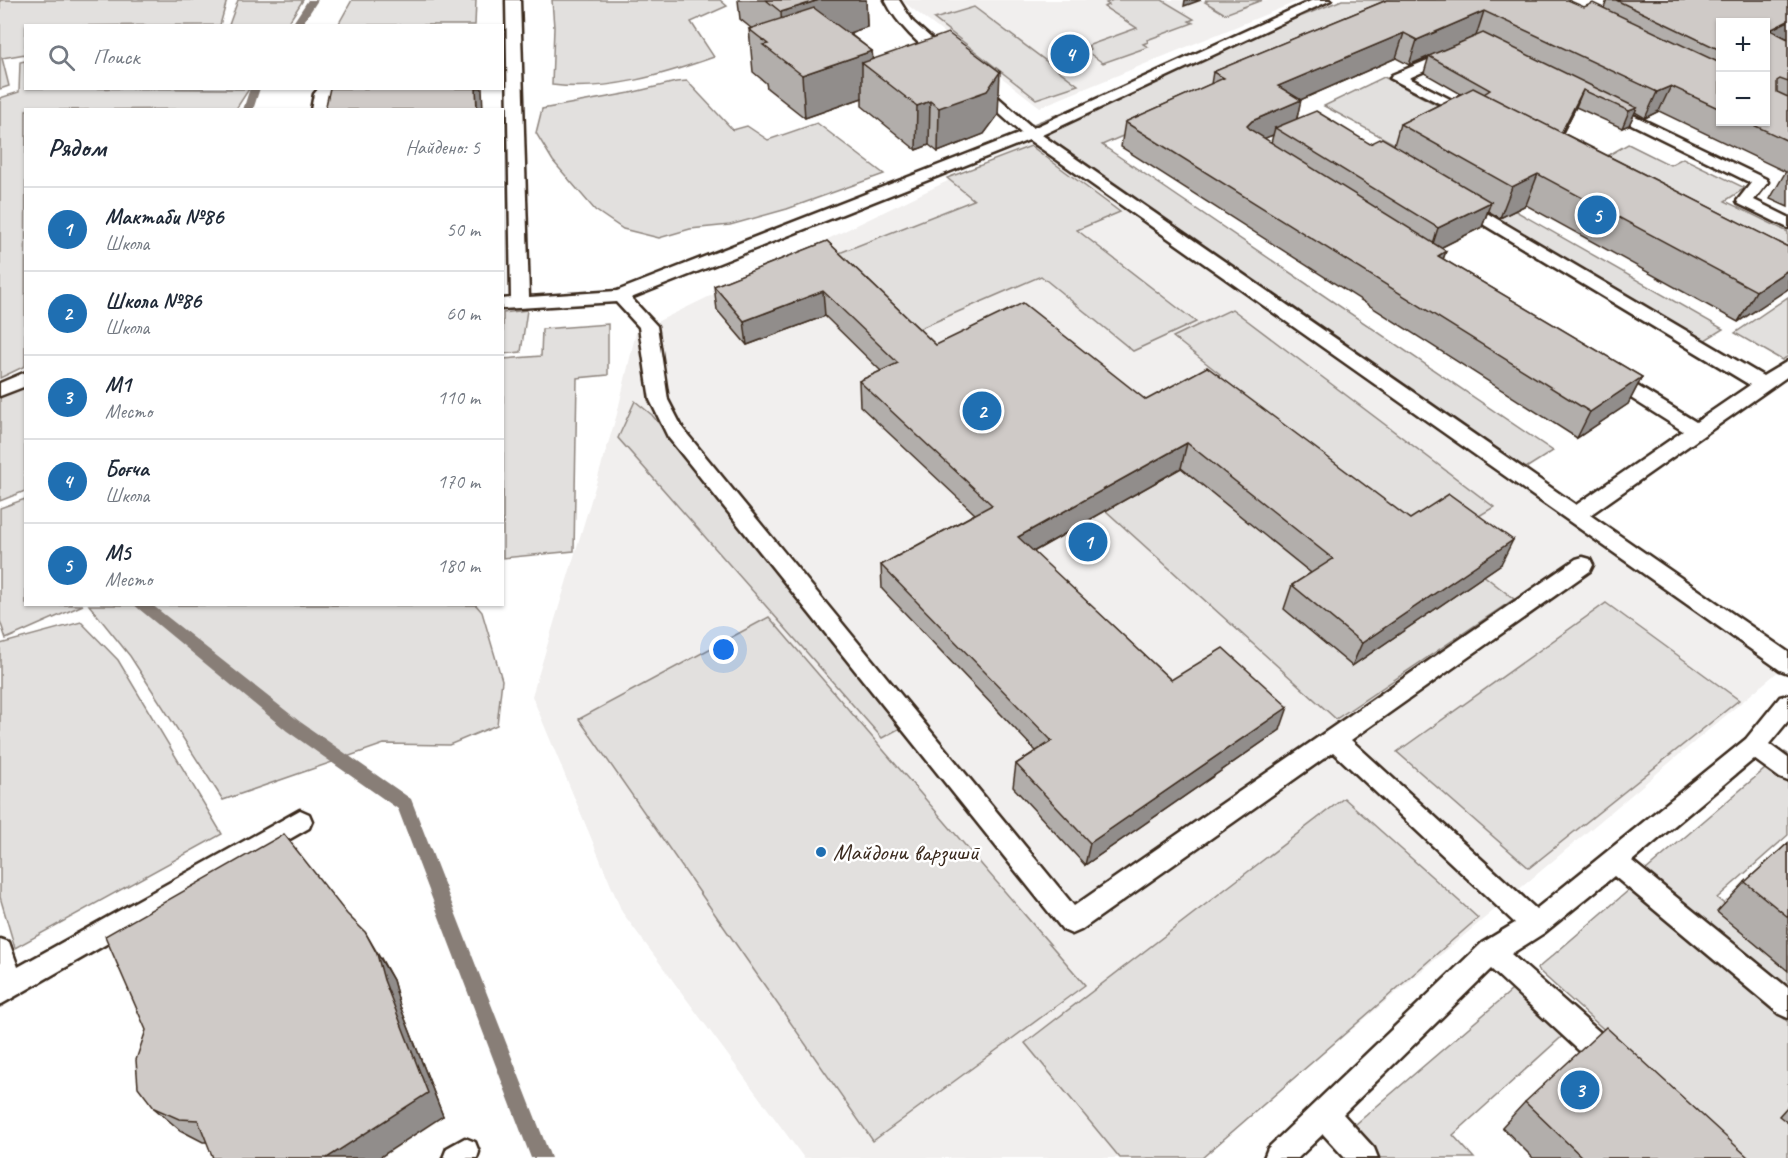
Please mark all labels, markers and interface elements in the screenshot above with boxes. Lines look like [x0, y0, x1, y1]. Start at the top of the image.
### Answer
map controls [1716, 18, 1770, 126]
button: + [1716, 18, 1770, 72]
search box [24, 24, 504, 90]
pin: 4 [1050, 32, 1090, 76]
icon: search [45, 41, 78, 74]
text: Поиск [93, 43, 139, 71]
button: − [1716, 72, 1770, 126]
text: Рядом [48, 131, 106, 164]
text: Найдено: 5 [405, 135, 480, 160]
pin: 5 [1578, 192, 1616, 238]
text: Мактаби №86 [105, 203, 223, 231]
text: 1 [63, 217, 72, 242]
text: 50 m [446, 217, 480, 242]
text: Школа [105, 231, 149, 256]
text: Школа №86 [105, 287, 201, 315]
text: 2 [63, 301, 72, 326]
text: 60 m [446, 301, 480, 326]
text: Школа [105, 315, 149, 340]
text: М1 [105, 371, 131, 399]
text: 3 [63, 385, 72, 410]
text: 110 m [437, 385, 480, 410]
pin: 2 [962, 388, 1002, 434]
text: Место [105, 399, 152, 424]
text: Боғча [105, 455, 149, 483]
text: 4 [63, 469, 72, 494]
text: 170 m [437, 469, 480, 494]
text: Школа [105, 483, 149, 508]
pin: 1 [1068, 520, 1108, 564]
text: М5 [105, 539, 131, 567]
text: 5 [63, 553, 72, 578]
text: 180 m [437, 553, 480, 578]
text: Место [105, 567, 152, 592]
your location [709, 635, 738, 664]
place label: Майдони варзишӣ [833, 837, 981, 867]
marker: Майдони варзишӣ [814, 845, 828, 859]
pin: 3 [1560, 1068, 1600, 1112]

